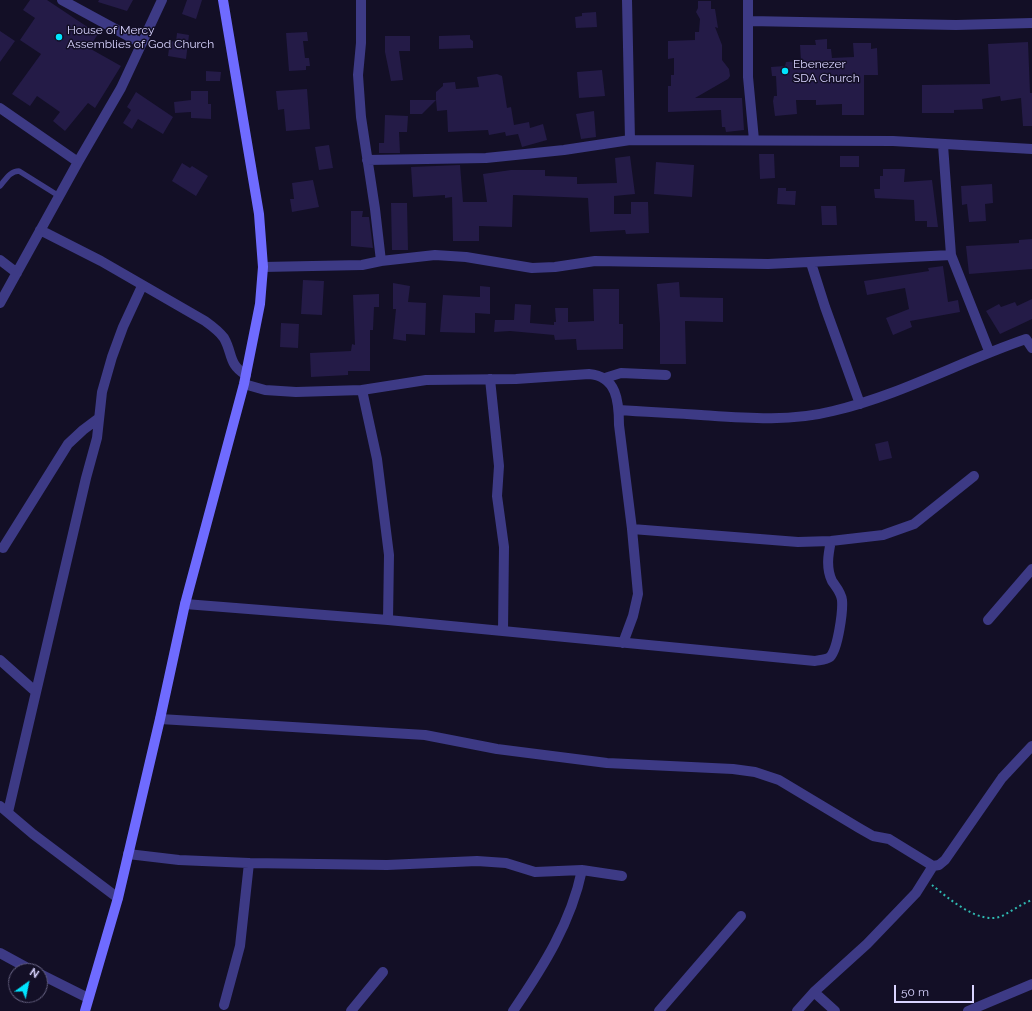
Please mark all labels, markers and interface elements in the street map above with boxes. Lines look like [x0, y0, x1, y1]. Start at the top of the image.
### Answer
place label: House of Mercy Assemblies of God Church [67, 23, 214, 51]
marker: House of Mercy Assemblies of God Church [54, 32, 64, 42]
place label: Ebenezer SDA Church [793, 57, 860, 85]
marker: Ebenezer SDA Church [780, 66, 790, 76]
north arrow [8, 963, 48, 1003]
text: N [27, 966, 41, 981]
scale bar [896, 977, 976, 1003]
text: 50 m [901, 985, 929, 999]

